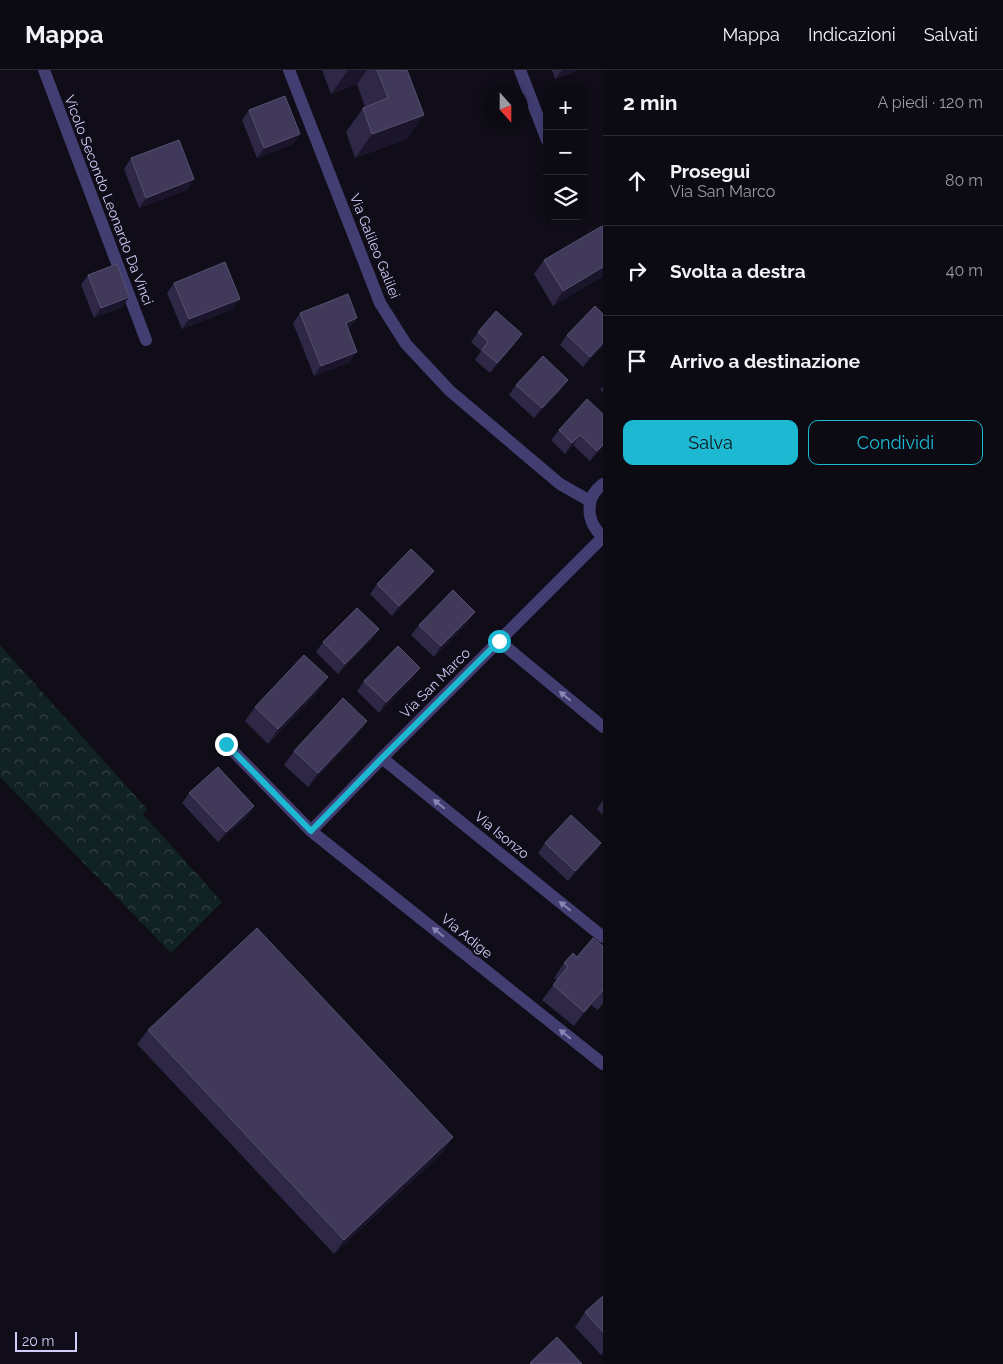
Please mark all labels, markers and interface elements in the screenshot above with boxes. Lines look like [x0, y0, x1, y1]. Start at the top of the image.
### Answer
text: Mappa [25, 20, 104, 49]
text: Mappa [722, 24, 780, 45]
text: Indicazioni [808, 24, 896, 45]
text: Salvati [924, 24, 978, 45]
north arrow [483, 85, 528, 130]
map controls [543, 85, 588, 220]
button: + [543, 85, 588, 130]
text: 2 min [623, 90, 677, 115]
street label: Vicolo Secondo Leonardo Da Vinci [61, 93, 157, 307]
text: A piedi · 120 m [877, 93, 983, 112]
button: − [543, 130, 588, 175]
text: Prosegui [670, 160, 750, 182]
icon: ahead [623, 167, 651, 195]
text: 80 m [945, 171, 983, 190]
button: layers [543, 175, 588, 220]
text: Via San Marco [670, 182, 775, 201]
street label: Via Galileo Galilei [347, 191, 403, 301]
icon: right [623, 257, 651, 285]
text: Svolta a destra [670, 260, 806, 282]
text: 40 m [946, 261, 983, 280]
icon: arrive [623, 347, 651, 375]
text: Arrivo a destinazione [670, 350, 860, 372]
button: Salva [623, 420, 798, 465]
button: Condividi [808, 420, 983, 465]
route start [488, 630, 511, 653]
street label: Via San Marco [397, 645, 473, 721]
one-way arrow [559, 690, 572, 701]
route end [215, 733, 238, 756]
one-way arrow [433, 798, 446, 809]
street label: Via Isonzo [472, 808, 532, 862]
one-way arrow [559, 900, 572, 911]
street label: Via Adige [438, 911, 496, 961]
one-way arrow [432, 927, 445, 938]
one-way arrow [559, 1028, 572, 1039]
scale bar [15, 1329, 78, 1352]
text: 20 m [22, 1333, 54, 1349]

